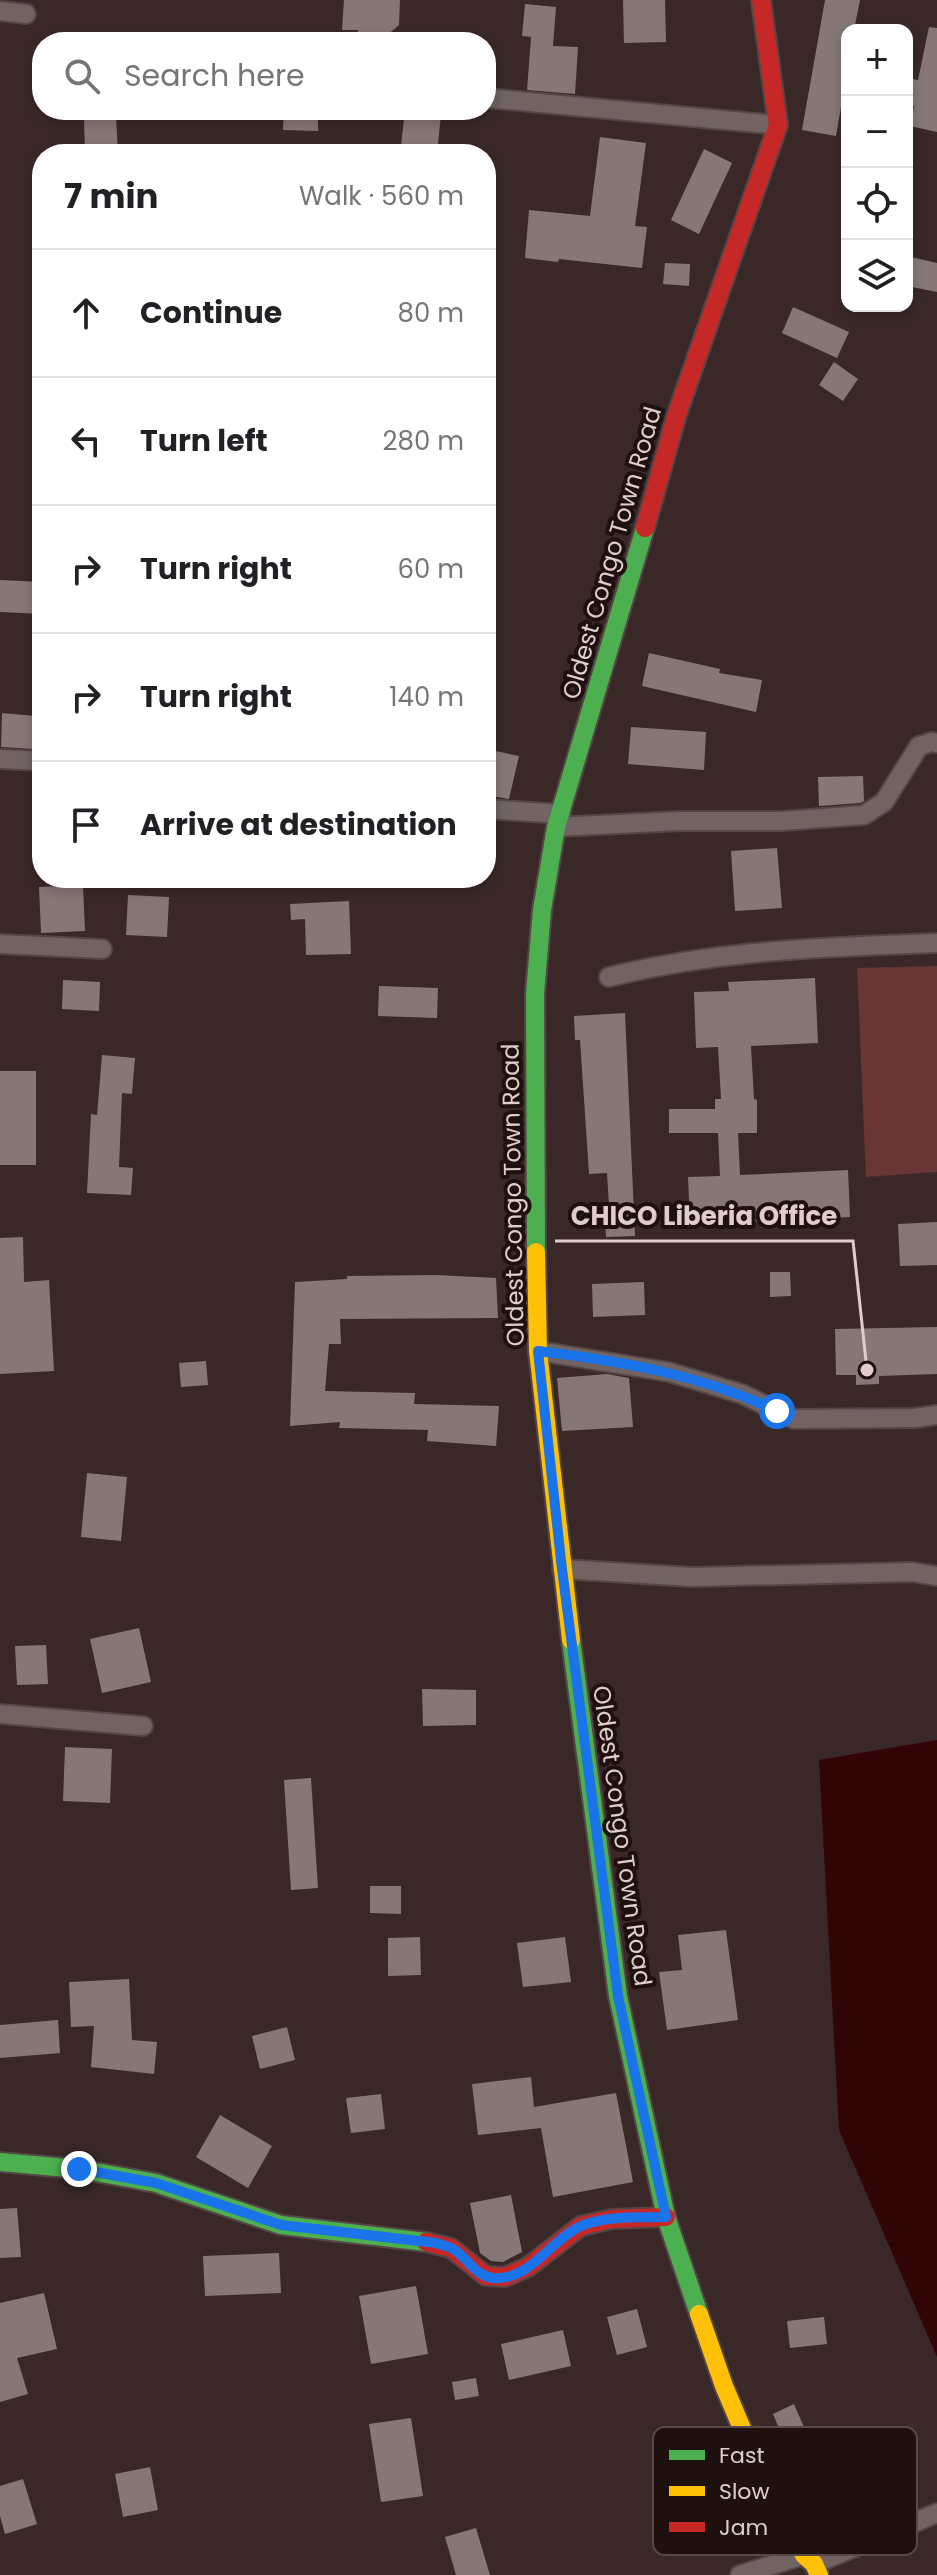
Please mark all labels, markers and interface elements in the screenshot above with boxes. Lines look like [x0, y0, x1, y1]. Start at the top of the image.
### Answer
map controls [841, 24, 913, 312]
button: + [841, 24, 913, 96]
search box [32, 32, 496, 120]
icon: search [60, 54, 104, 98]
text: Search here [124, 54, 305, 97]
button: − [841, 96, 913, 168]
button: locate [841, 168, 913, 240]
text: 7 min [64, 172, 158, 220]
text: Walk · 560 m [299, 178, 464, 214]
button: layers [841, 240, 913, 312]
icon: ahead [64, 291, 108, 335]
text: Continue [140, 291, 282, 334]
text: 80 m [398, 295, 464, 331]
street label: Oldest Congo Town Road [554, 403, 669, 703]
icon: left [64, 419, 108, 463]
text: Turn left [140, 419, 268, 462]
text: 280 m [383, 423, 464, 459]
icon: right [64, 547, 108, 591]
text: Turn right [140, 547, 292, 590]
text: 60 m [397, 551, 464, 587]
icon: right [64, 675, 108, 719]
text: Turn right [140, 675, 292, 718]
text: 140 m [389, 679, 464, 715]
icon: arrive [64, 803, 108, 847]
text: Arrive at destination [140, 803, 457, 846]
street label: Oldest Congo Town Road [493, 1043, 532, 1347]
callout: CHICO Liberia Office [555, 1191, 853, 1241]
text: CHICO Liberia Office [571, 1198, 837, 1234]
route start [759, 1393, 795, 1429]
street label: Oldest Congo Town Road [585, 1684, 660, 1988]
route end [61, 2151, 97, 2187]
legend [653, 2427, 917, 2555]
text: Fast [719, 2440, 764, 2471]
text: Slow [719, 2476, 769, 2507]
text: Jam [719, 2512, 768, 2543]

